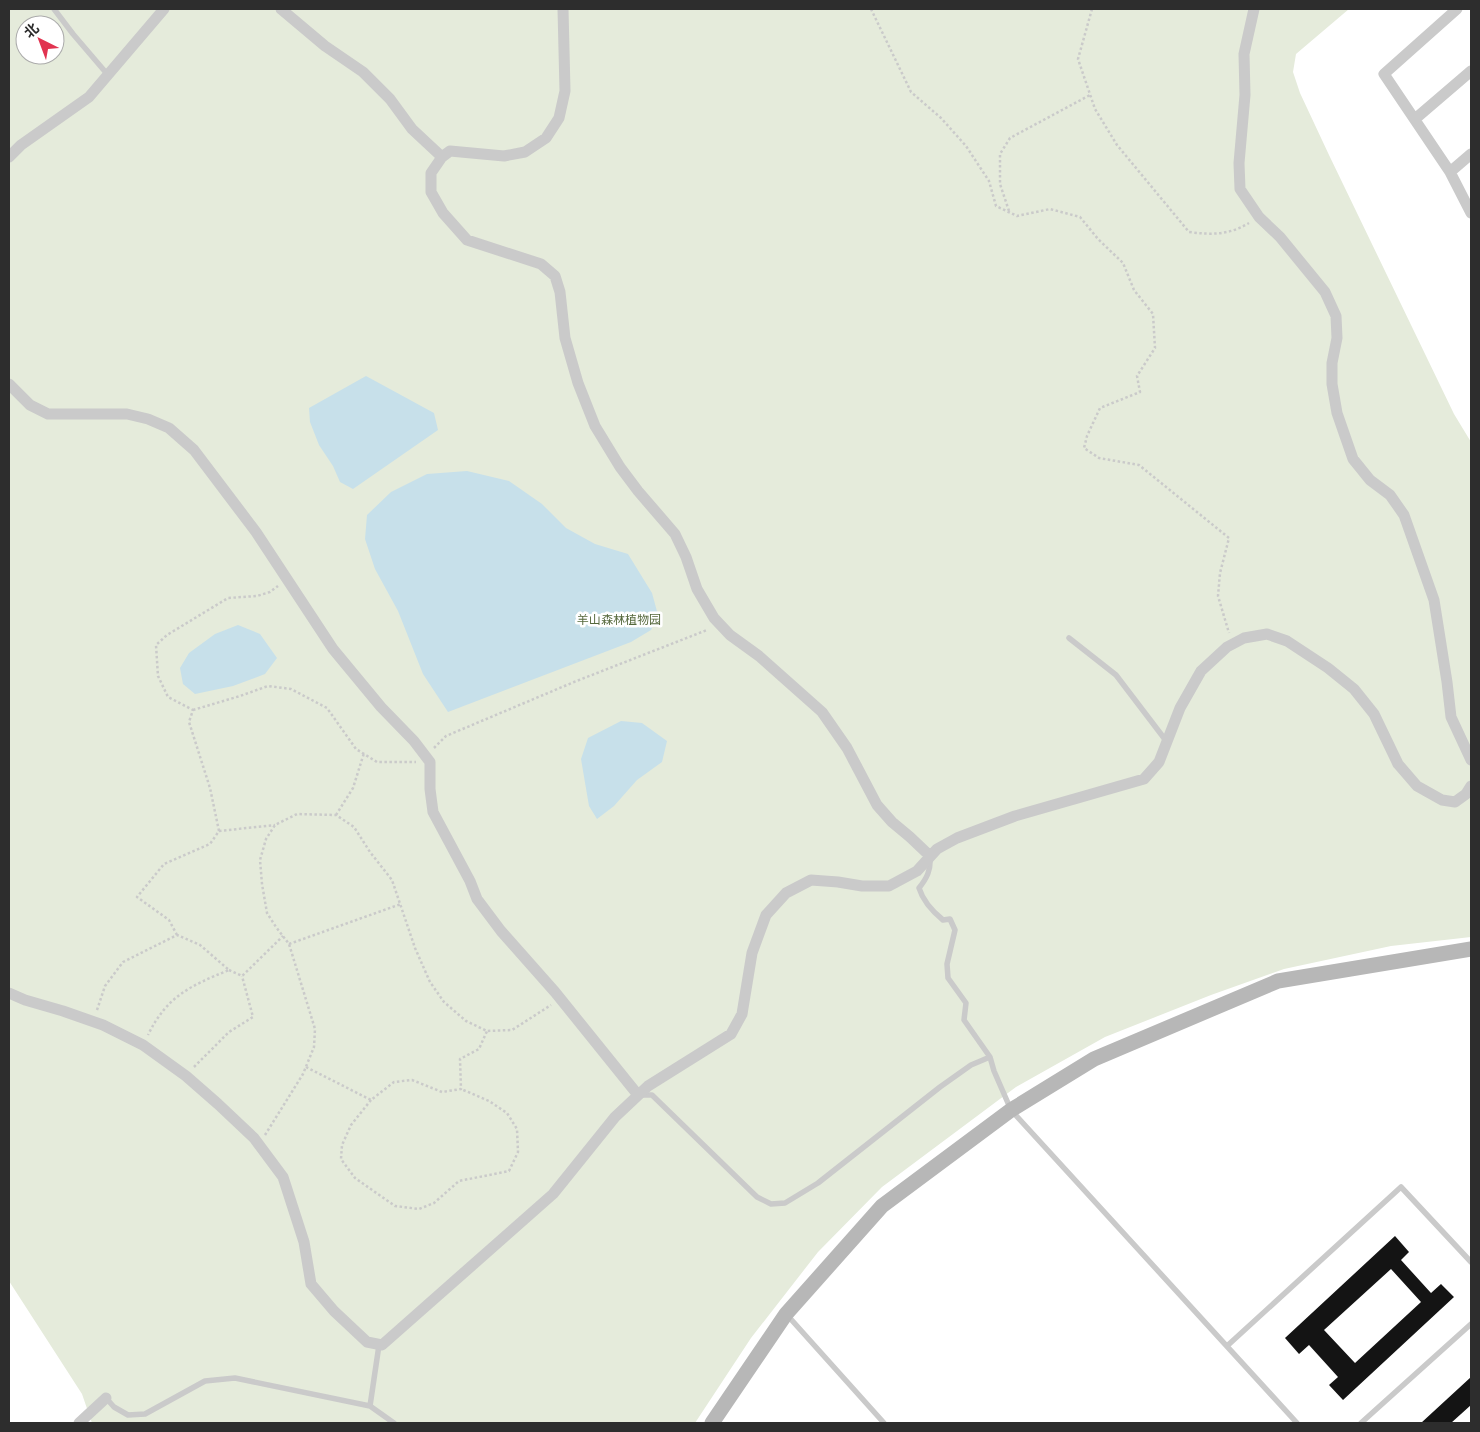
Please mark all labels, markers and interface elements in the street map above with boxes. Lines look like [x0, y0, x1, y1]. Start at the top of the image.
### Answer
north arrow [15, 15, 65, 65]
text: 北 [21, 20, 42, 41]
park label: 羊山森林植物园 [577, 613, 661, 627]

